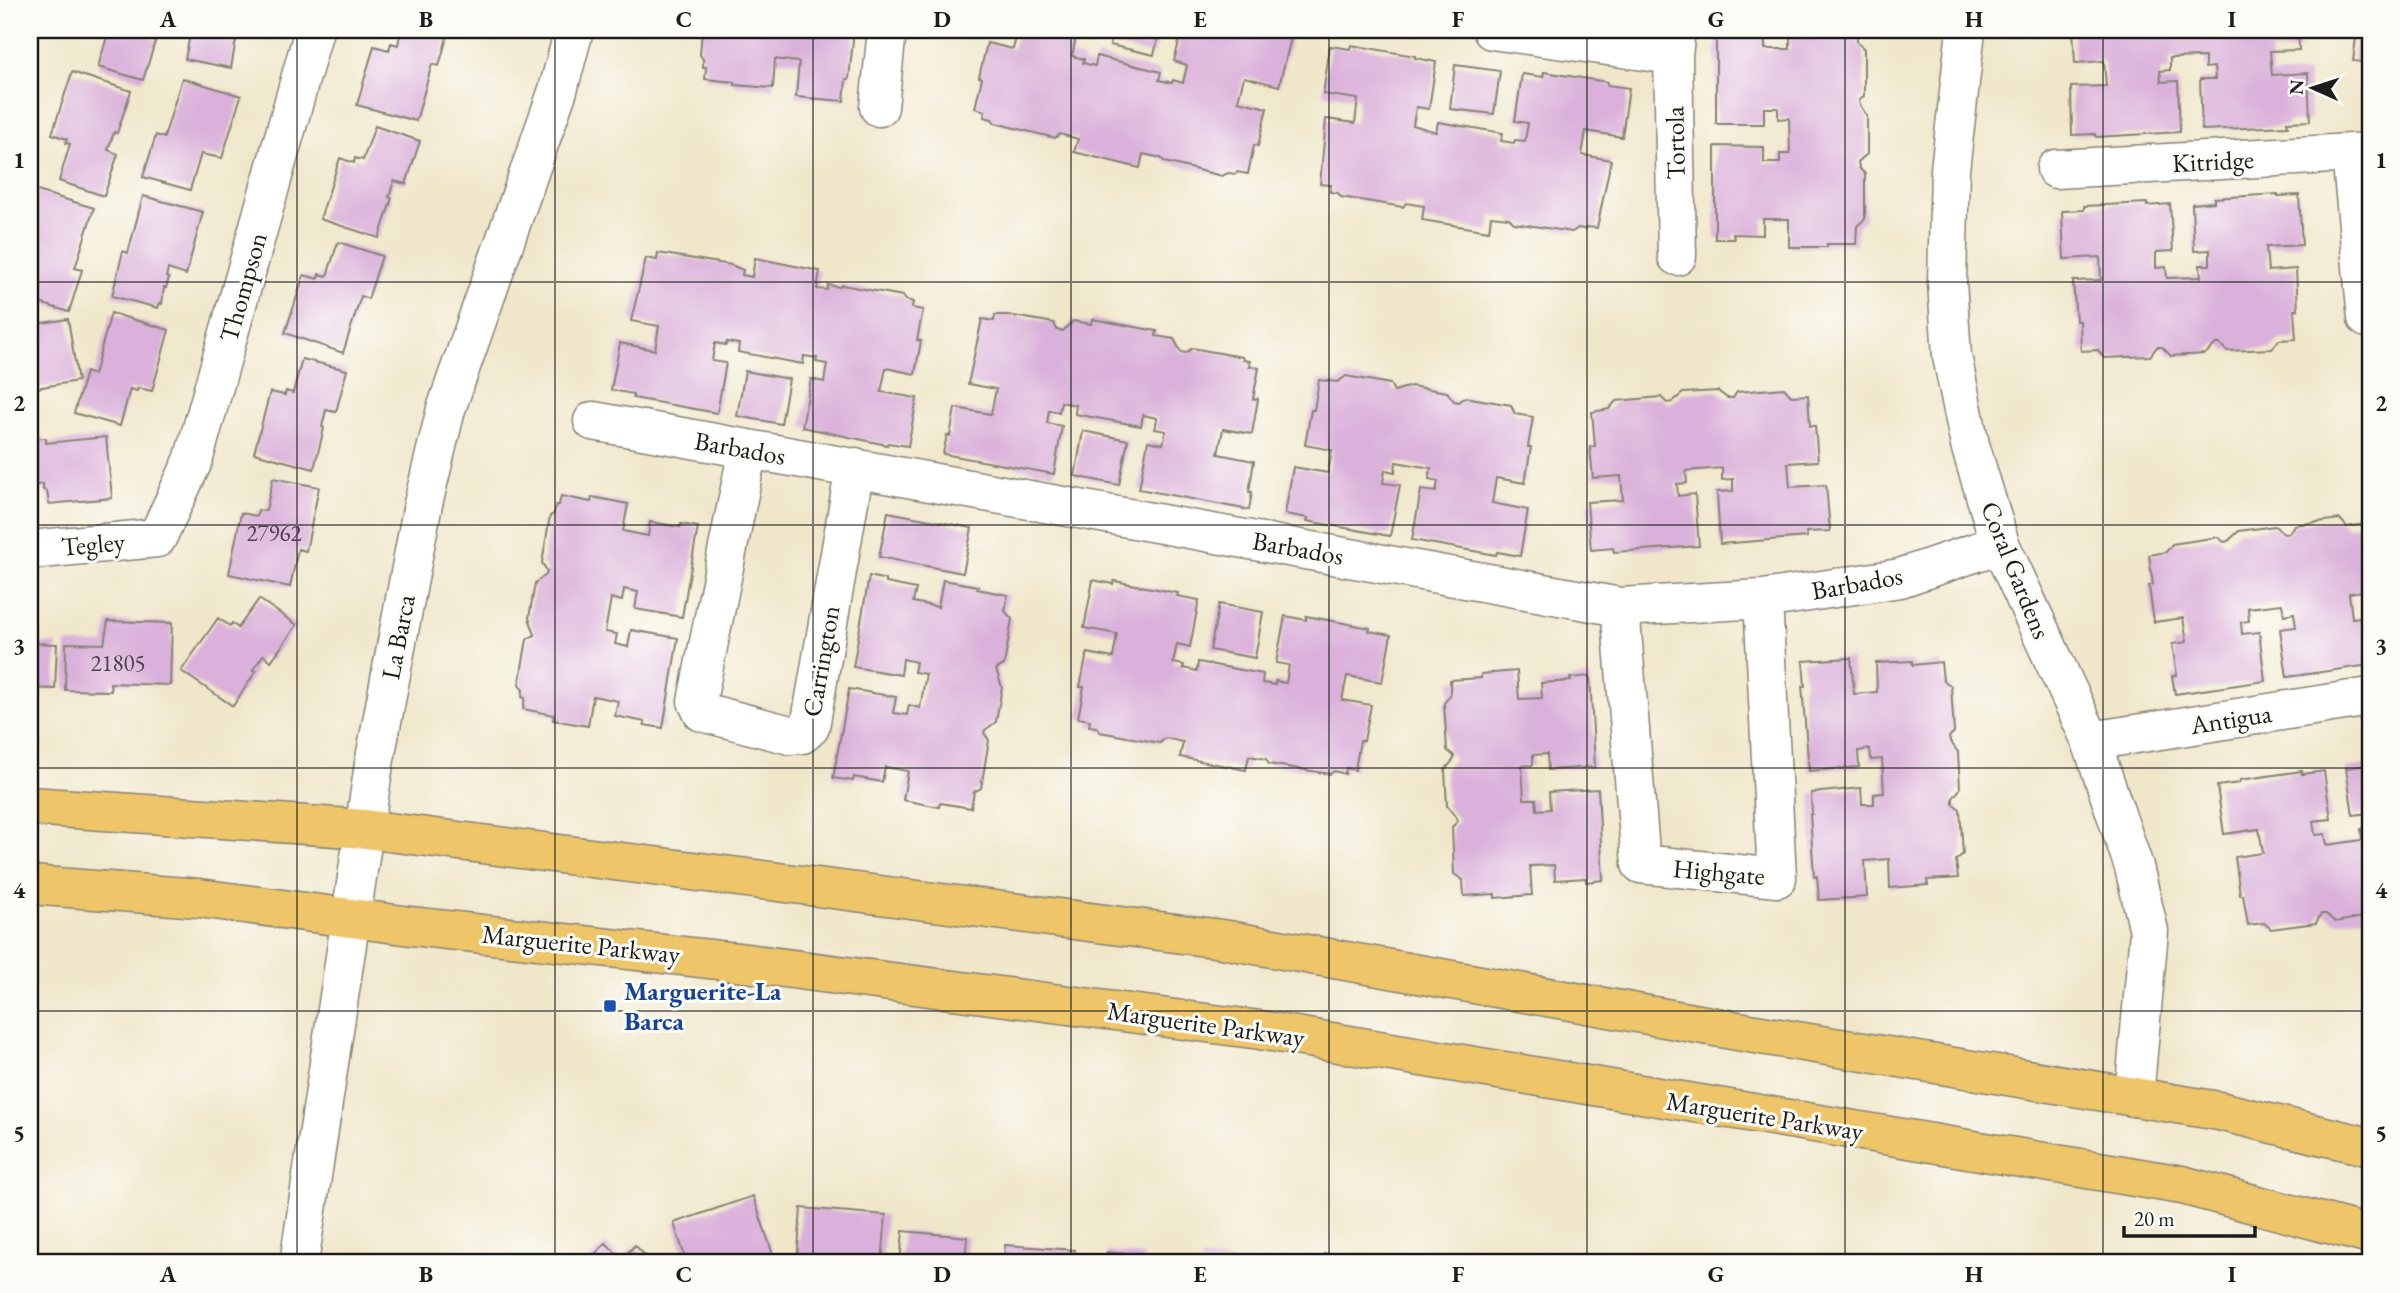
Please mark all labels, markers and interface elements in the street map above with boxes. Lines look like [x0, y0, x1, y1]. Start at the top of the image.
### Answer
text: A [159, 4, 177, 34]
text: B [419, 4, 433, 34]
text: C [676, 4, 692, 34]
text: D [933, 4, 951, 34]
text: E [1193, 4, 1207, 34]
text: F [1452, 4, 1465, 34]
text: G [1708, 4, 1724, 34]
text: H [1965, 4, 1983, 34]
text: I [2228, 4, 2236, 34]
north arrow [2278, 52, 2348, 122]
text: N [2284, 78, 2309, 95]
street label: Tortola [1657, 105, 1693, 180]
street label: Kitridge [2171, 142, 2255, 180]
text: 1 [13, 145, 25, 175]
text: 1 [2375, 145, 2387, 175]
street label: Thompson [211, 228, 275, 346]
text: 2 [13, 388, 25, 418]
text: 2 [2375, 388, 2387, 418]
street label: Barbados [692, 423, 788, 473]
street label: Coral Gardens [1973, 496, 2059, 644]
house number: 27962 [246, 518, 302, 548]
street label: Barbados [1250, 523, 1346, 573]
street label: Tegley [60, 524, 127, 564]
street label: Barbados [1809, 558, 1905, 608]
street label: La Barca [373, 591, 423, 682]
street label: Carrington [795, 602, 848, 719]
text: 3 [13, 631, 25, 661]
text: 3 [2375, 631, 2387, 661]
house number: 21805 [90, 648, 146, 678]
street label: Antigua [2187, 696, 2275, 742]
street label: Highgate [1672, 851, 1766, 893]
text: 4 [13, 875, 26, 905]
text: 4 [2375, 875, 2388, 905]
street label: Marguerite Parkway [480, 917, 682, 971]
place label: Marguerite-La Barca [624, 974, 782, 1038]
street label: Marguerite Parkway [1105, 993, 1307, 1055]
marker: Marguerite-La Barca [602, 998, 618, 1014]
street label: Marguerite Parkway [1664, 1084, 1866, 1148]
text: 5 [13, 1118, 25, 1148]
text: 5 [2375, 1118, 2387, 1148]
scale bar [2124, 1195, 2255, 1239]
text: 20 m [2134, 1205, 2175, 1232]
text: A [159, 1259, 177, 1289]
text: B [419, 1259, 433, 1289]
text: C [676, 1259, 692, 1289]
text: D [933, 1259, 951, 1289]
text: E [1193, 1259, 1207, 1289]
text: F [1452, 1259, 1465, 1289]
text: G [1708, 1259, 1724, 1289]
text: H [1965, 1259, 1983, 1289]
text: I [2228, 1259, 2236, 1289]

